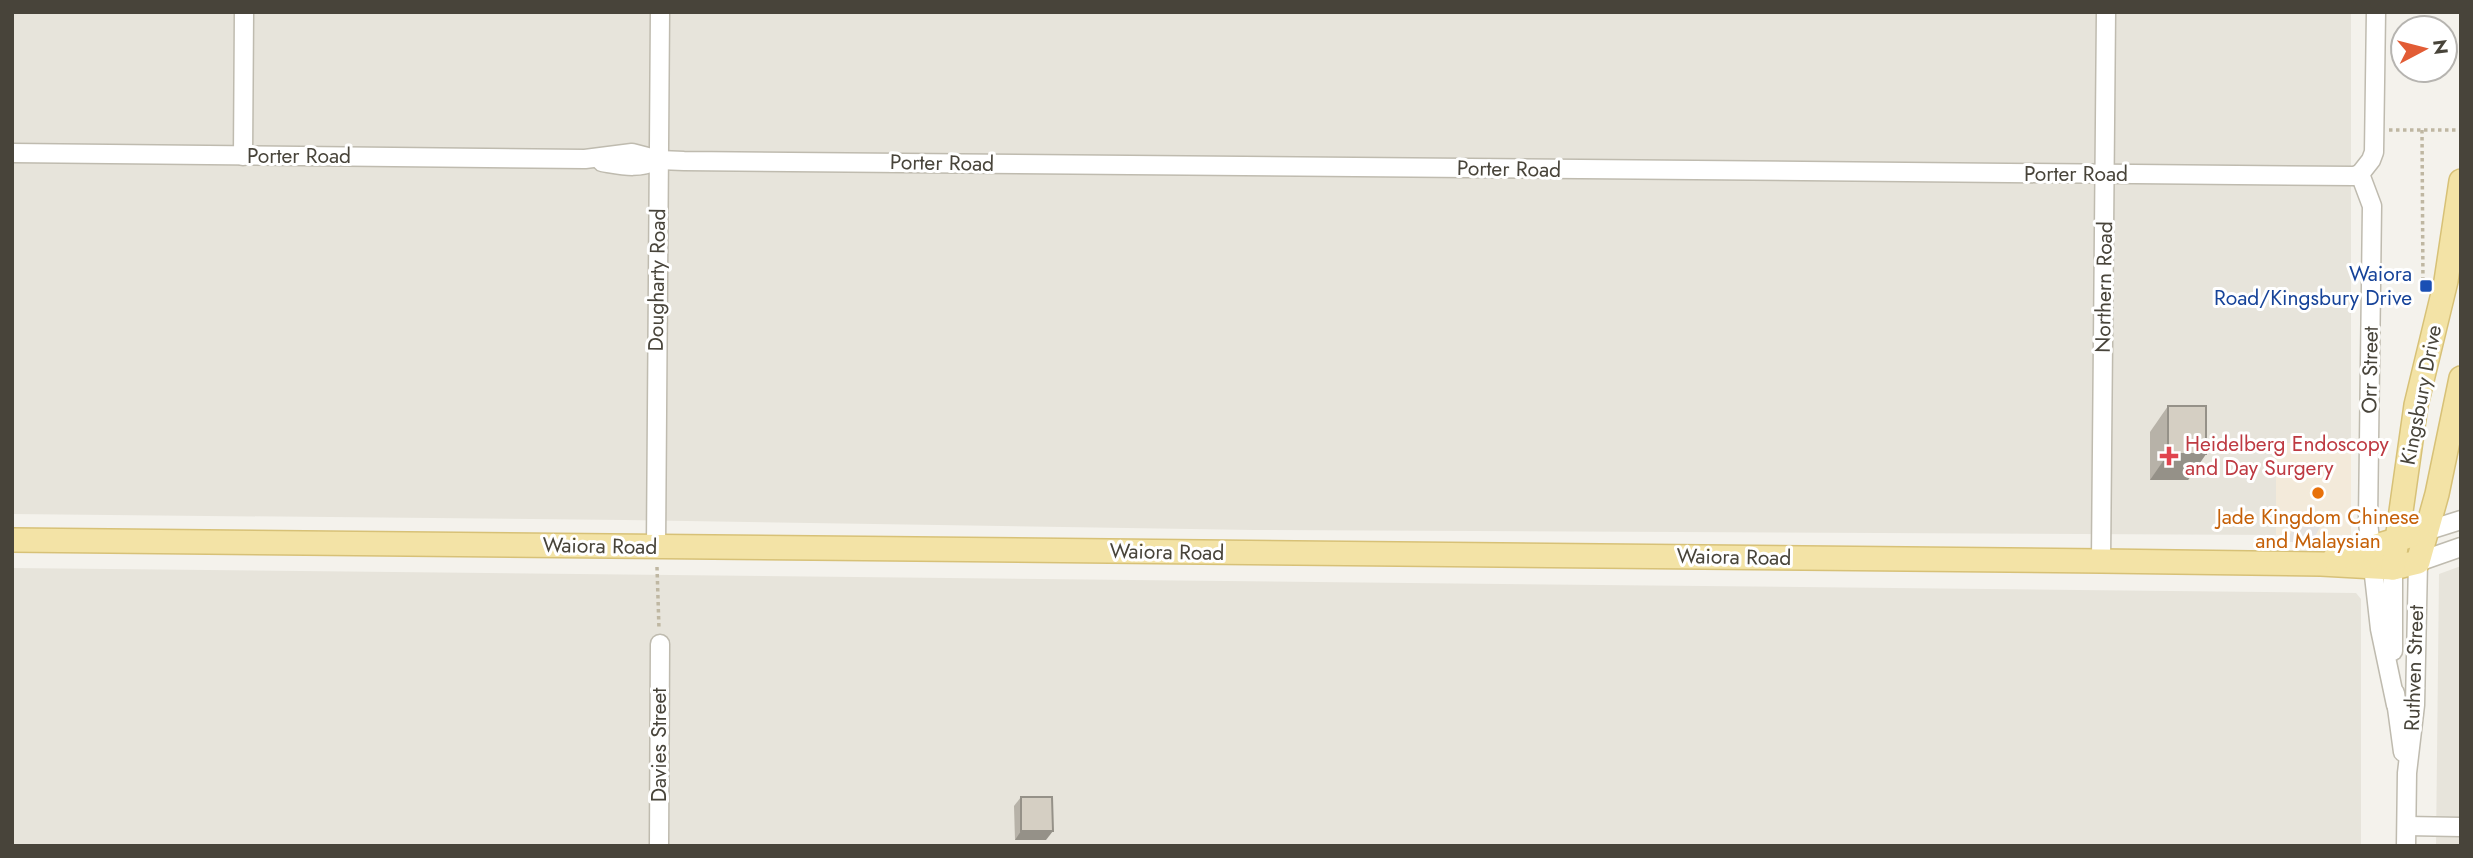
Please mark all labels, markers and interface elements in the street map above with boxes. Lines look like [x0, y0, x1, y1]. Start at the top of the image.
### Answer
north arrow [2389, 14, 2459, 84]
text: N [2426, 38, 2455, 56]
street label: Porter Road [247, 141, 351, 171]
street label: Porter Road [890, 147, 994, 179]
street label: Porter Road [1457, 153, 1561, 185]
street label: Porter Road [2024, 159, 2128, 189]
street label: Dougharty Road [641, 208, 673, 352]
street label: Northern Road [2088, 221, 2120, 353]
place label: Waiora Road/Kingsbury Drive [2214, 259, 2412, 313]
marker: Waiora Road/Kingsbury Drive [2418, 278, 2434, 294]
street label: Kingsbury Drive [2393, 322, 2449, 467]
street label: Orr Street [2354, 326, 2386, 414]
place label: Heidelberg Endoscopy and Day Surgery [2185, 429, 2389, 483]
marker: Heidelberg Endoscopy and Day Surgery [2159, 446, 2179, 466]
marker: Jade Kingdom Chinese and Malaysian [2310, 485, 2326, 501]
place label: Jade Kingdom Chinese and Malaysian [2214, 502, 2420, 556]
street label: Waiora Road [542, 530, 658, 562]
street label: Waiora Road [1109, 536, 1225, 568]
street label: Waiora Road [1676, 541, 1792, 573]
street label: Ruthven Street [2397, 605, 2431, 731]
street label: Davies Street [644, 688, 674, 802]

